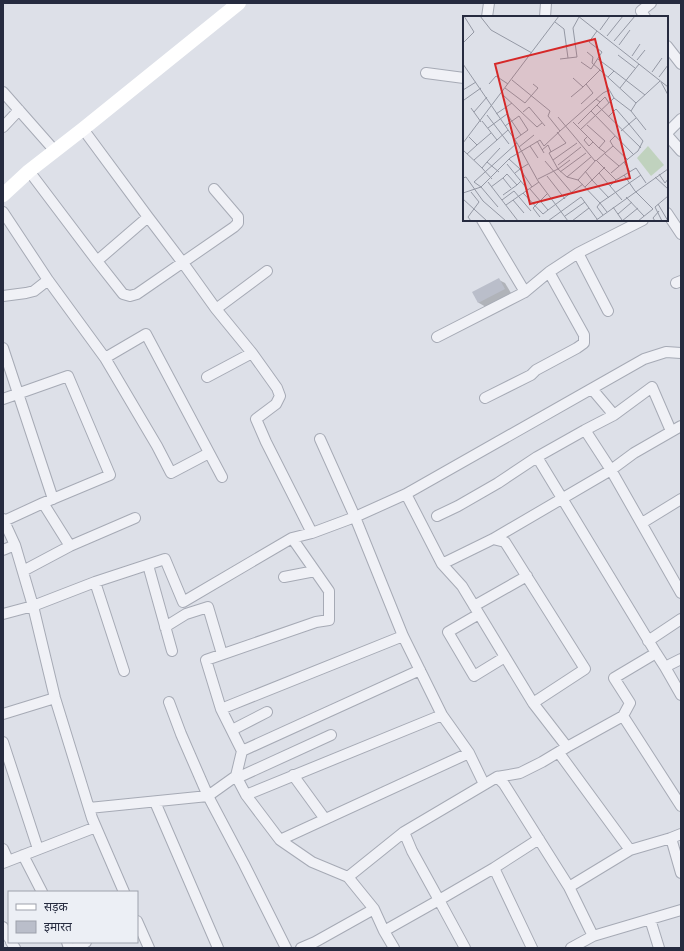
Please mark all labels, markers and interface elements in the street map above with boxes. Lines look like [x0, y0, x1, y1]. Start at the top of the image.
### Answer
inset map [463, 16, 668, 221]
legend [8, 891, 138, 943]
text: सड़क [44, 899, 69, 914]
text: इमारत [44, 919, 73, 934]

